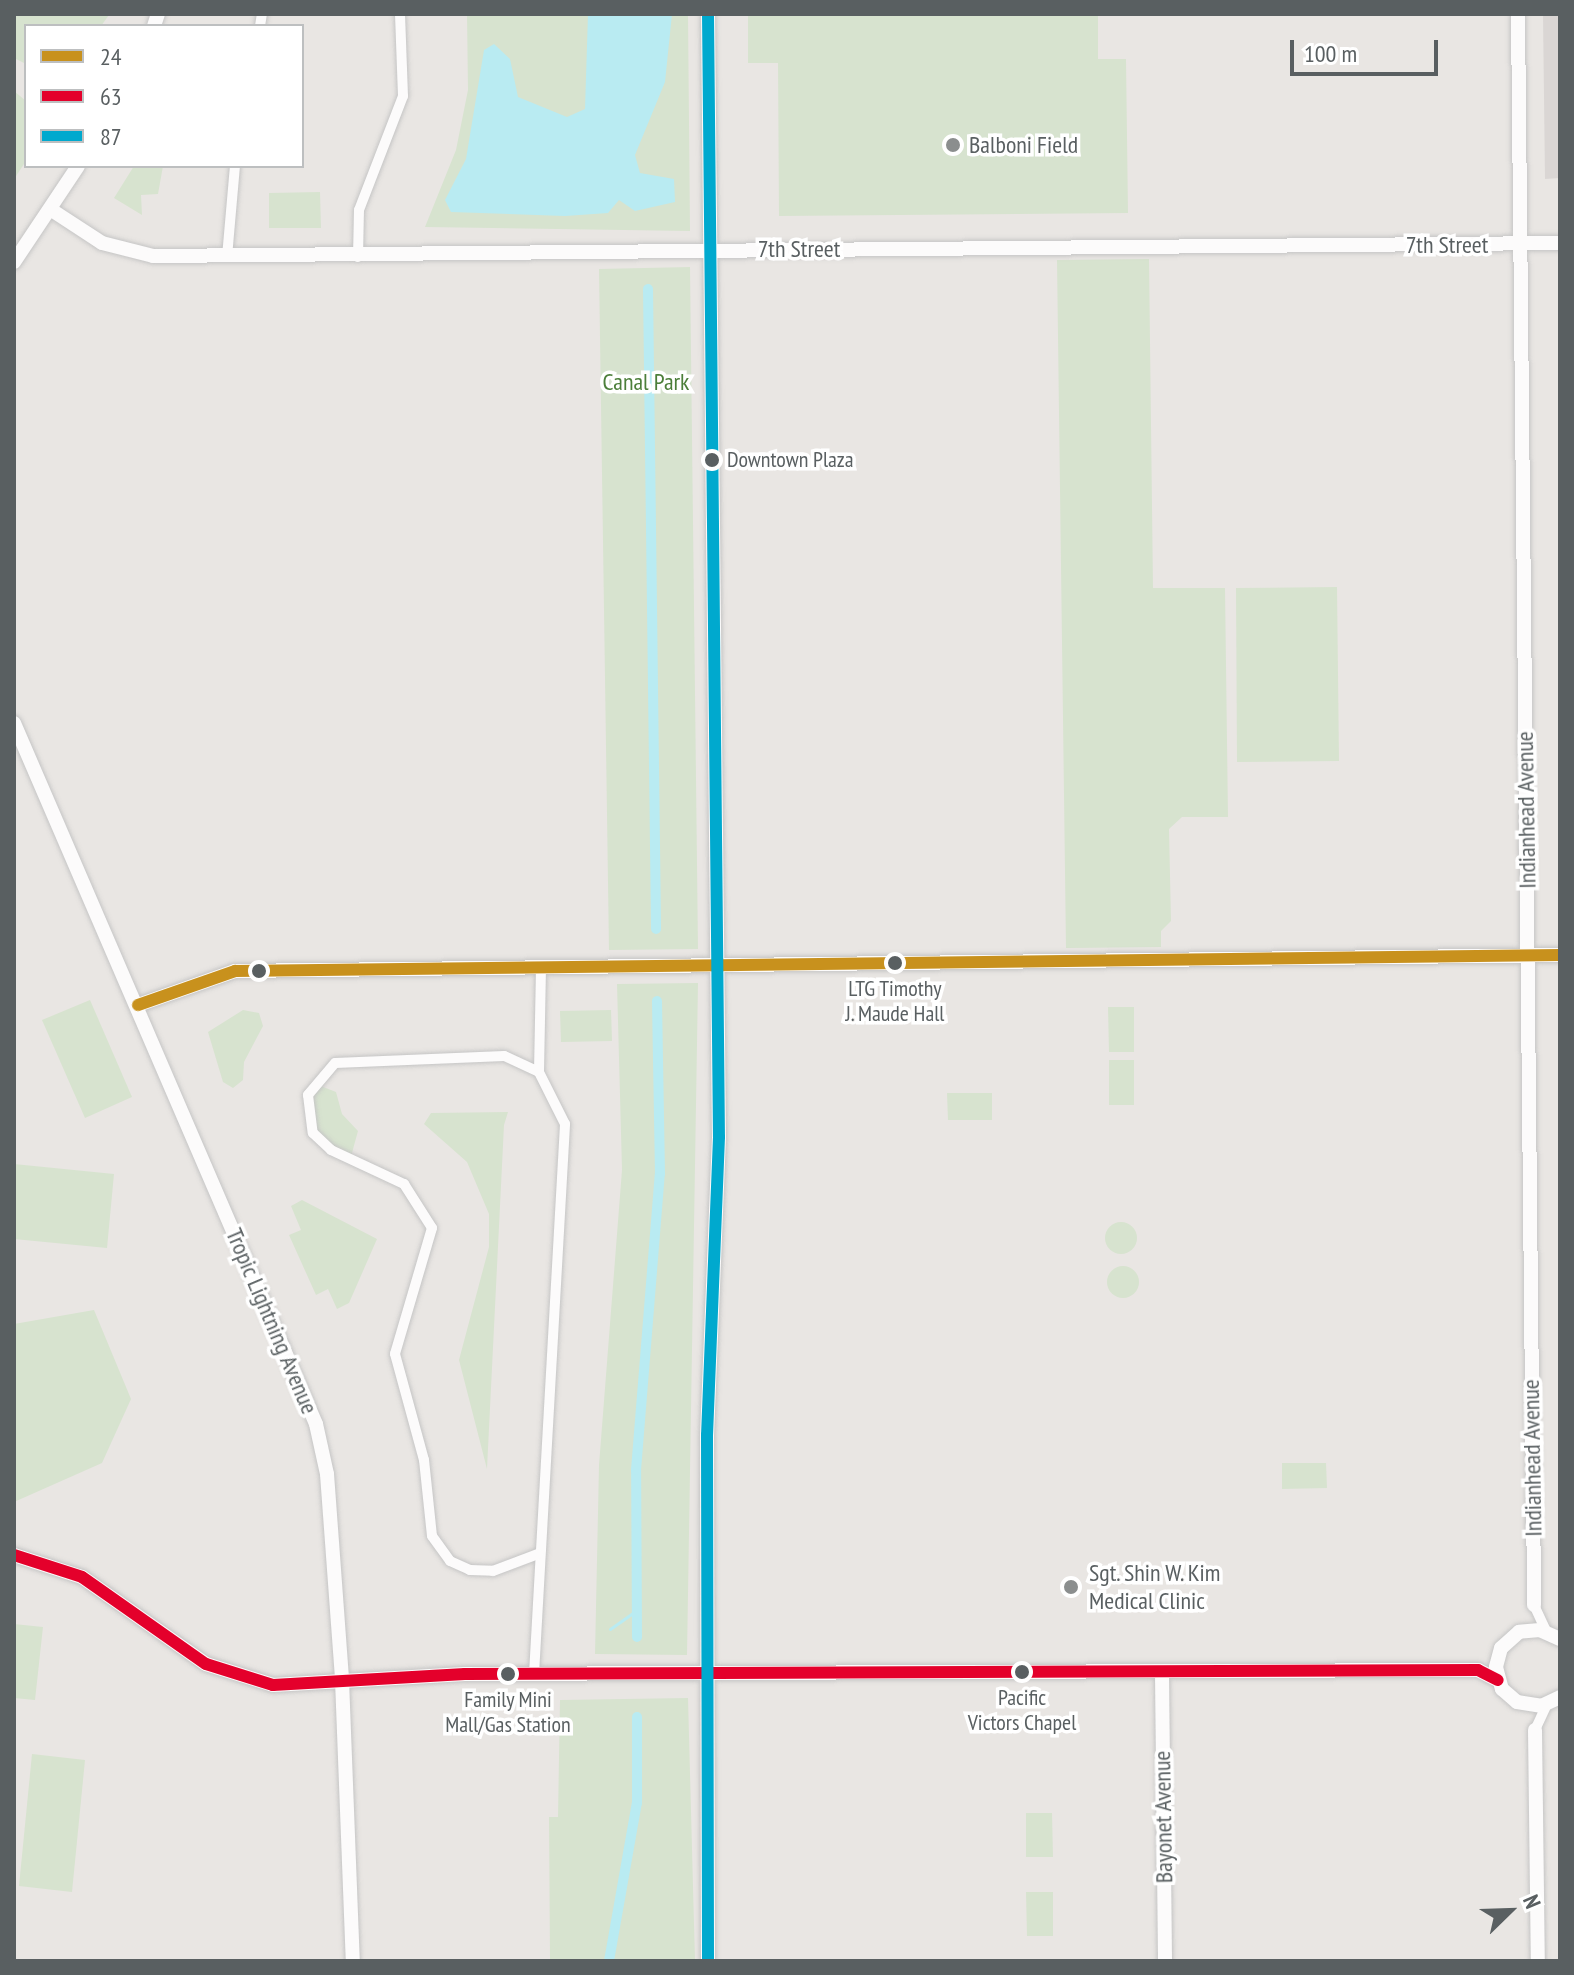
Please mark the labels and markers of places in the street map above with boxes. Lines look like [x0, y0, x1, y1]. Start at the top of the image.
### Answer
place label: Balboni Field [969, 131, 1078, 159]
marker: Balboni Field [944, 136, 962, 154]
place label: Downtown Plaza [727, 447, 854, 473]
marker: Downtown Plaza [704, 452, 720, 468]
marker: LTG Timothy J. Maude Hall [887, 955, 903, 971]
unlabelled marker [251, 963, 267, 979]
place label: LTG Timothy J. Maude Hall [845, 975, 945, 1026]
place label: Sgt. Shin W. Kim Medical Clinic [1089, 1559, 1224, 1615]
marker: Sgt. Shin W. Kim Medical Clinic [1060, 1576, 1082, 1598]
marker: Pacific Victors Chapel [1014, 1664, 1030, 1680]
marker: Family Mini Mall/Gas Station [500, 1666, 516, 1682]
place label: Pacific Victors Chapel [968, 1684, 1076, 1736]
place label: Family Mini Mall/Gas Station [445, 1686, 571, 1738]

